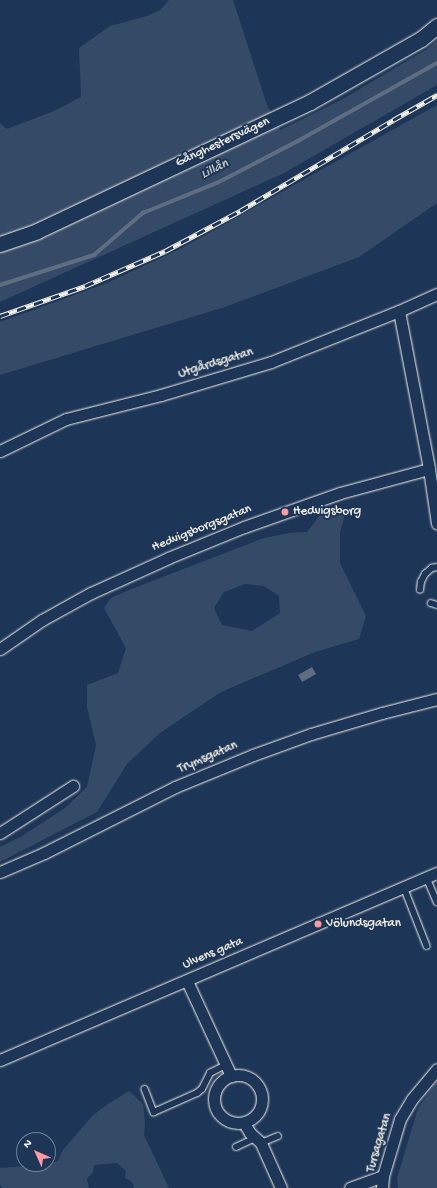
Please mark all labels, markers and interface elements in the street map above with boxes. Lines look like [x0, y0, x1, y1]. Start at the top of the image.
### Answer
street label: Gånghestersvägen [173, 114, 273, 172]
water label: Lillån [198, 156, 232, 184]
street label: Utgårdsgatan [177, 345, 255, 383]
street label: Hedvigsborgsgatan [150, 502, 254, 556]
place label: Hedvigsborg [293, 504, 361, 520]
marker: Hedvigsborg [280, 507, 290, 517]
street label: Trymsgatan [176, 738, 240, 778]
place label: Völundsgatan [326, 916, 401, 932]
marker: Völundsgatan [313, 919, 323, 929]
street label: Ulvens gata [181, 934, 245, 974]
street label: Tursagatan [364, 1112, 396, 1174]
north arrow [16, 1132, 56, 1172]
text: N [21, 1137, 35, 1151]

